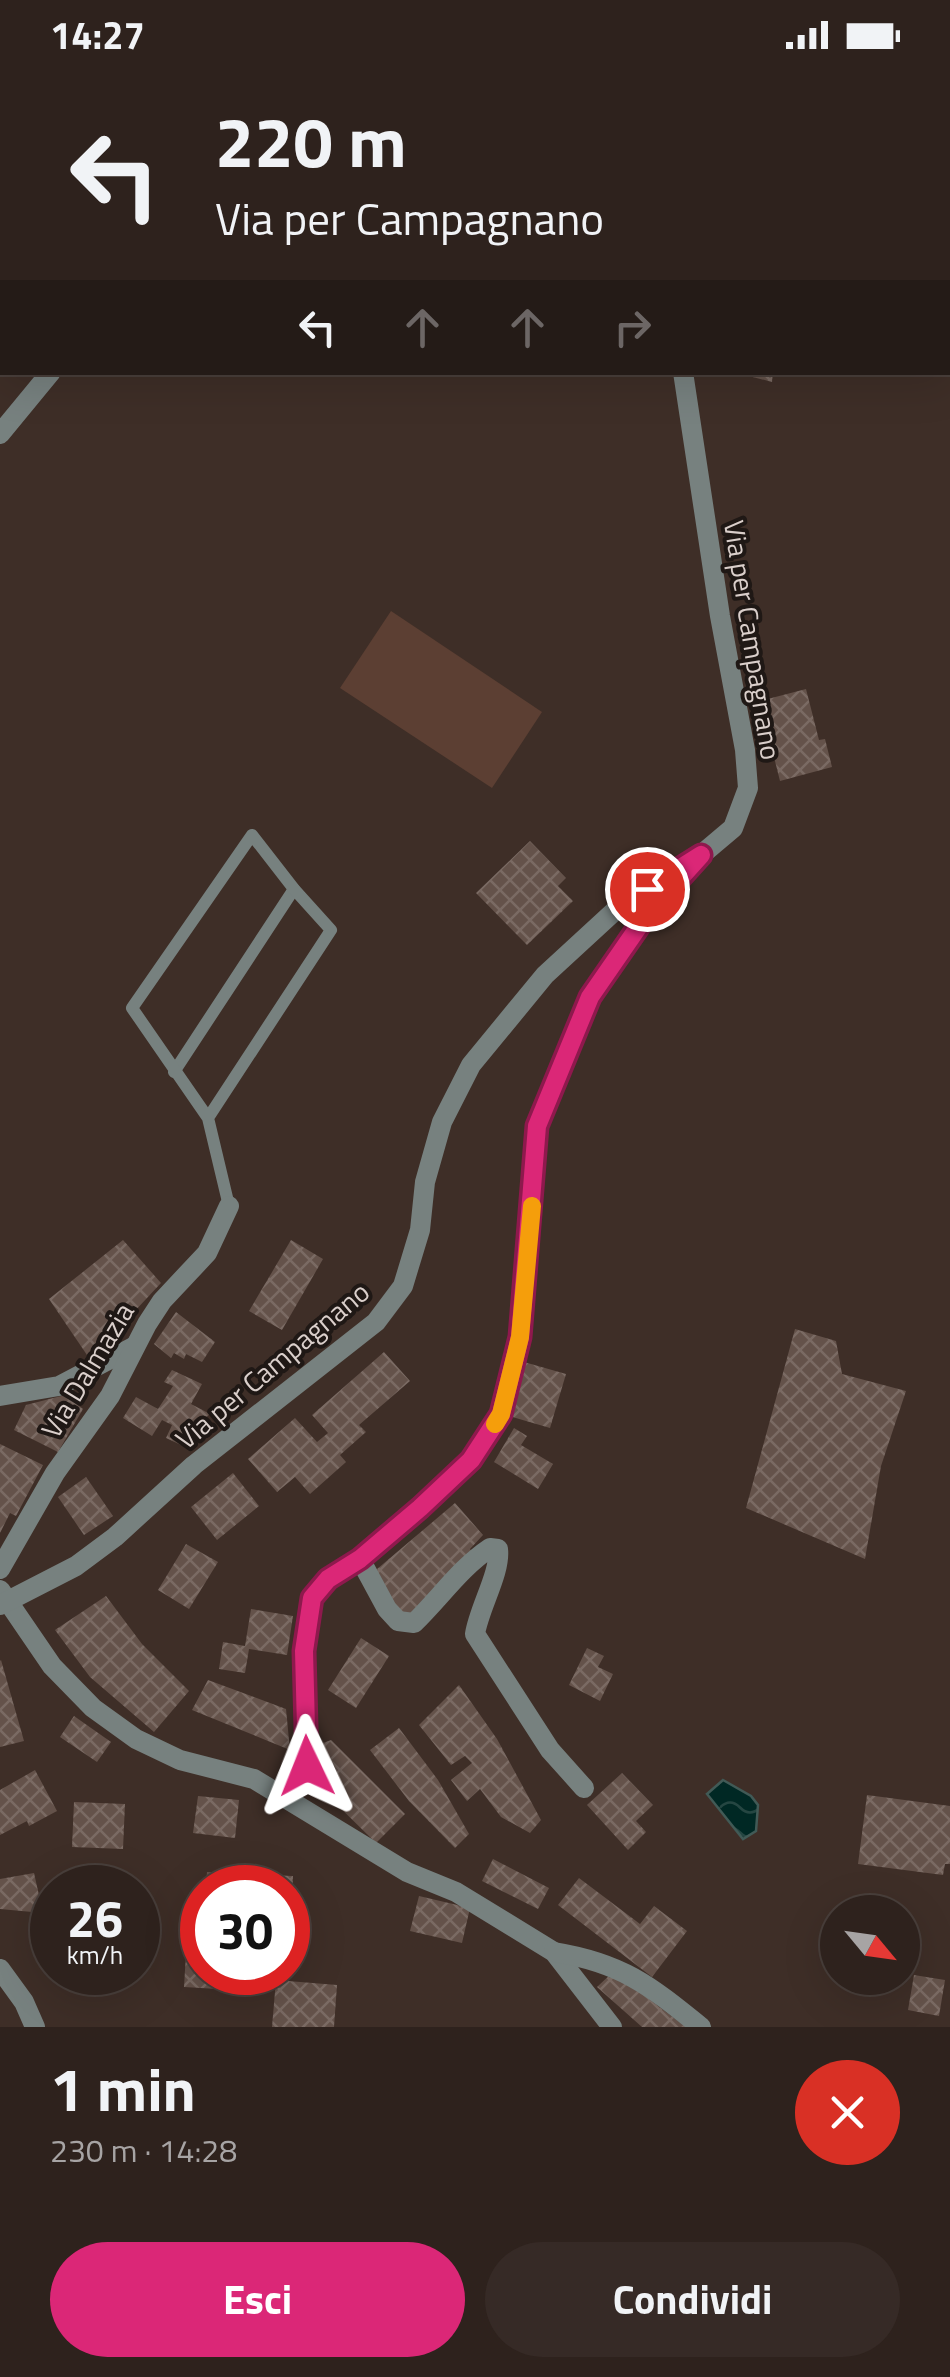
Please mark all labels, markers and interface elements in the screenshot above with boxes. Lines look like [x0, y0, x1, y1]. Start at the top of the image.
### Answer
text: 14:27 [50, 6, 145, 64]
text: 220 m [215, 88, 407, 194]
icon: left [50, 110, 180, 240]
text: Via per Campagnano [215, 184, 604, 252]
icon: left [290, 300, 345, 355]
icon: ahead [395, 300, 450, 355]
icon: ahead [500, 300, 555, 355]
icon: right [605, 300, 660, 355]
street label: Via per Campagnano [713, 517, 793, 763]
pin [605, 847, 690, 932]
icon: arrive [620, 862, 675, 917]
street label: Via per Campagnano [165, 1271, 379, 1459]
street label: Via Dalmazia [30, 1294, 144, 1446]
position arrow [255, 1714, 359, 1818]
speed limit sign: 30 [180, 1865, 310, 1995]
text: 26 [67, 1880, 123, 1956]
north arrow [820, 1895, 920, 1995]
map controls [820, 1895, 920, 1995]
text: km/h [67, 1936, 123, 1974]
text: 1 min [50, 2043, 196, 2134]
button: close [795, 2060, 900, 2165]
text: 230 m · 14:28 [50, 2126, 237, 2174]
button: Esci [50, 2242, 465, 2357]
button: Condividi [485, 2242, 900, 2357]

